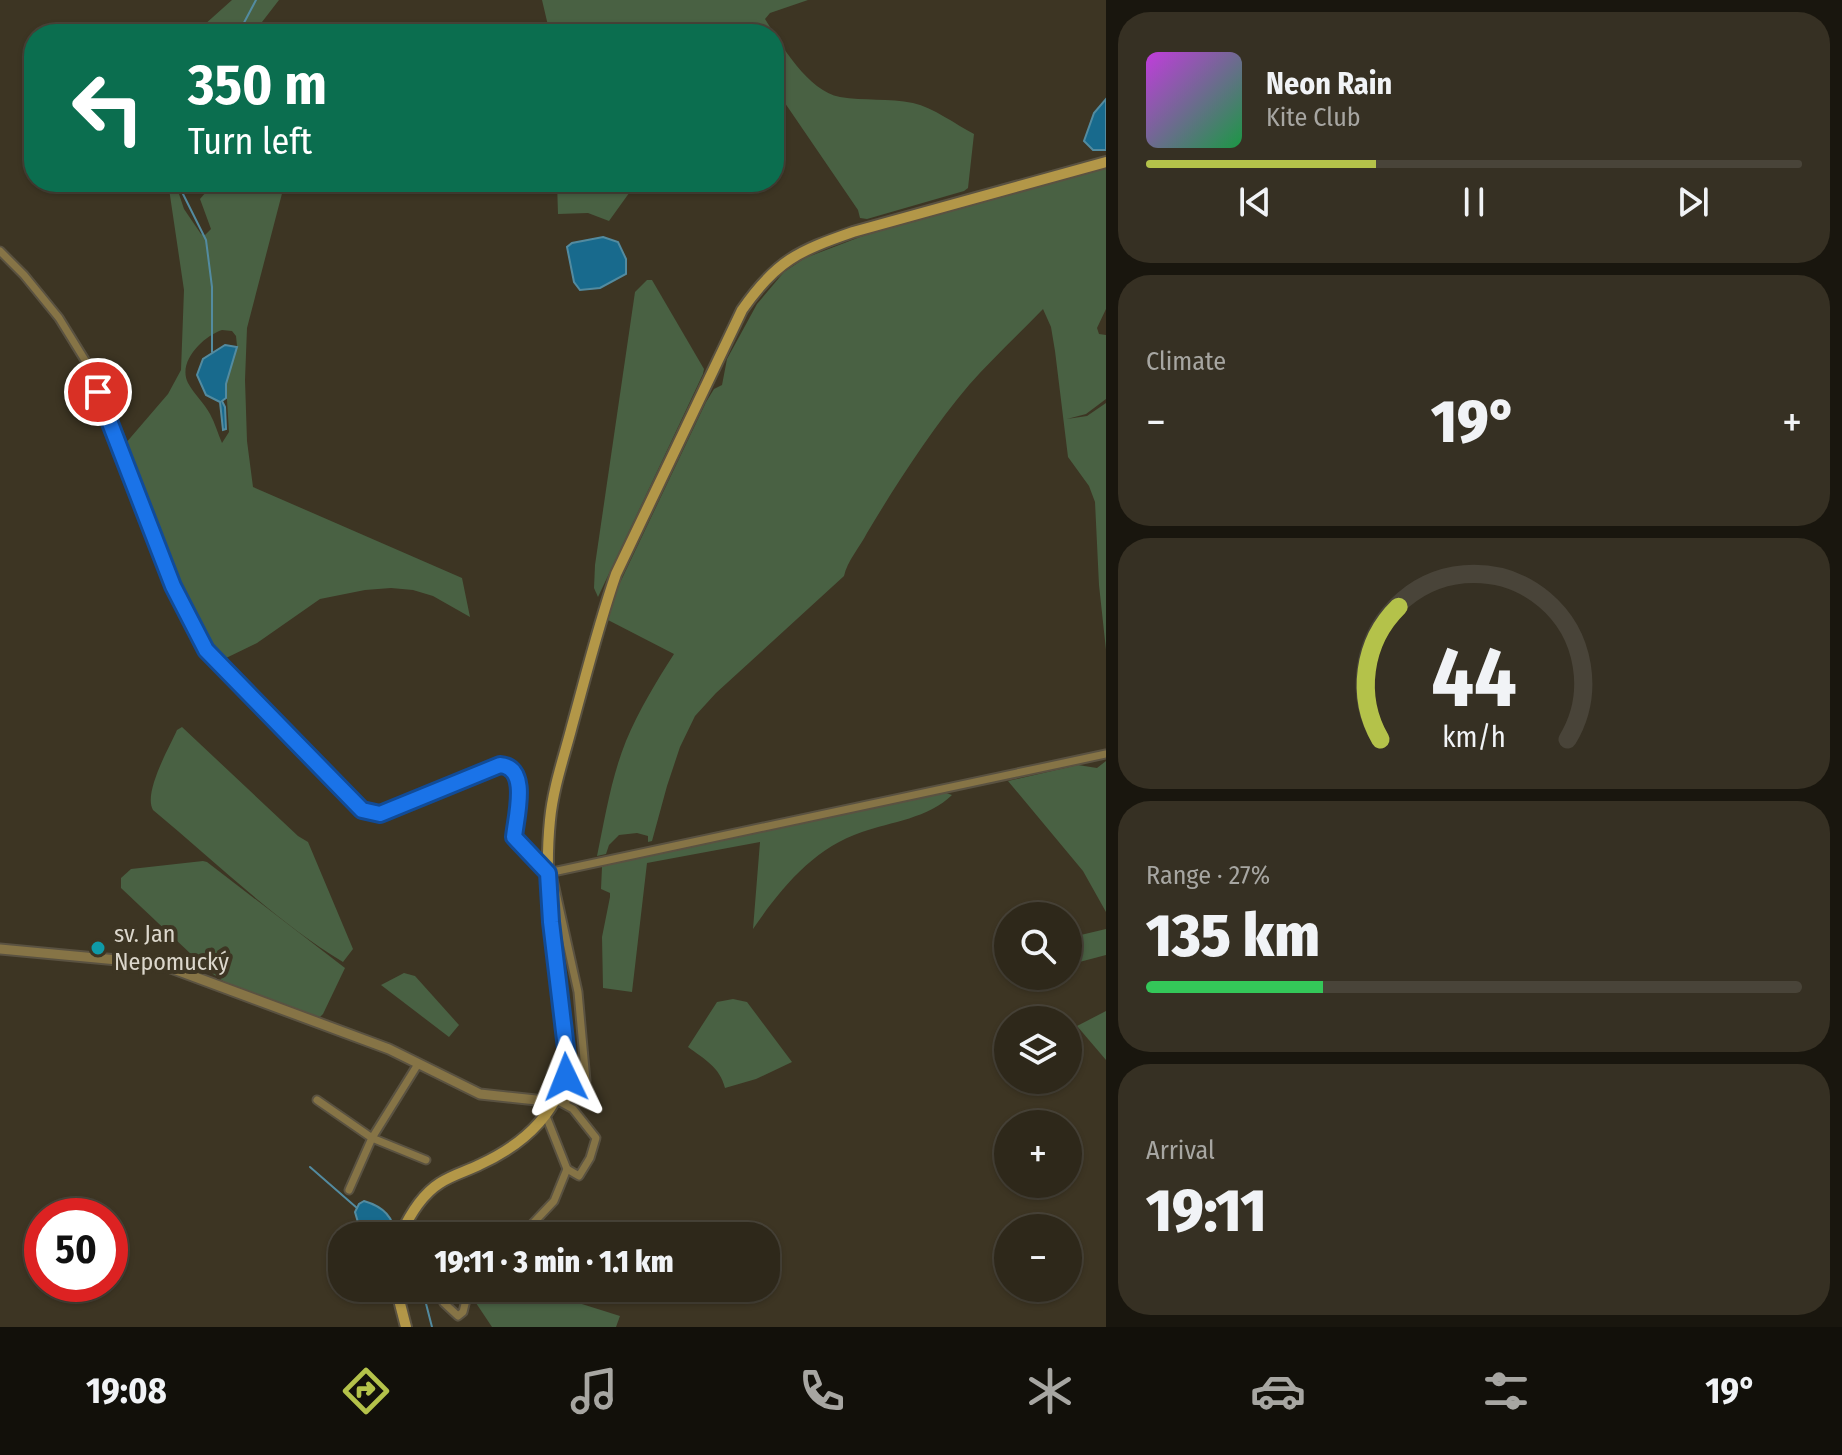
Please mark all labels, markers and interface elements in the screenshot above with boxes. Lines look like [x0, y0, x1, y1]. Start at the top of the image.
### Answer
text: 350 m [188, 52, 327, 119]
icon: left [56, 56, 160, 160]
text: Neon Rain [1266, 66, 1392, 102]
text: Kite Club [1266, 102, 1361, 133]
text: Turn left [188, 120, 312, 164]
icon: previous [1233, 180, 1277, 224]
icon: pause [1452, 180, 1496, 224]
icon: next [1671, 180, 1715, 224]
text: Climate [1146, 346, 1226, 377]
pin [64, 358, 132, 426]
icon: arrive [76, 370, 120, 414]
text: 19° [1431, 386, 1517, 458]
text: − [1146, 396, 1166, 449]
text: + [1782, 396, 1802, 449]
text: 44 [1431, 627, 1517, 727]
text: km/h [1442, 720, 1506, 755]
text: Range · 27% [1146, 860, 1270, 891]
text: 135 km [1146, 900, 1320, 972]
map controls [994, 902, 1082, 1302]
button: search [994, 902, 1082, 990]
place label: sv. Jan Nepomucký [114, 920, 229, 976]
marker: sv. Jan Nepomucký [89, 939, 107, 957]
button: layers [994, 1006, 1082, 1094]
position arrow [524, 1035, 608, 1119]
button: + [994, 1110, 1082, 1198]
text: Arrival [1146, 1135, 1215, 1166]
text: 19:11 [1146, 1175, 1266, 1247]
speed limit sign: 50 [24, 1198, 128, 1302]
button: − [994, 1214, 1082, 1302]
text: 19:11 · 3 min · 1.1 km [434, 1244, 674, 1280]
icon: directions [338, 1363, 394, 1419]
icon: music [566, 1363, 622, 1419]
icon: phone [794, 1363, 850, 1419]
icon: climate [1022, 1363, 1078, 1419]
icon: car [1250, 1363, 1306, 1419]
icon: filters [1478, 1363, 1534, 1419]
text: 19:08 [86, 1369, 167, 1413]
text: 19° [1705, 1369, 1756, 1413]

